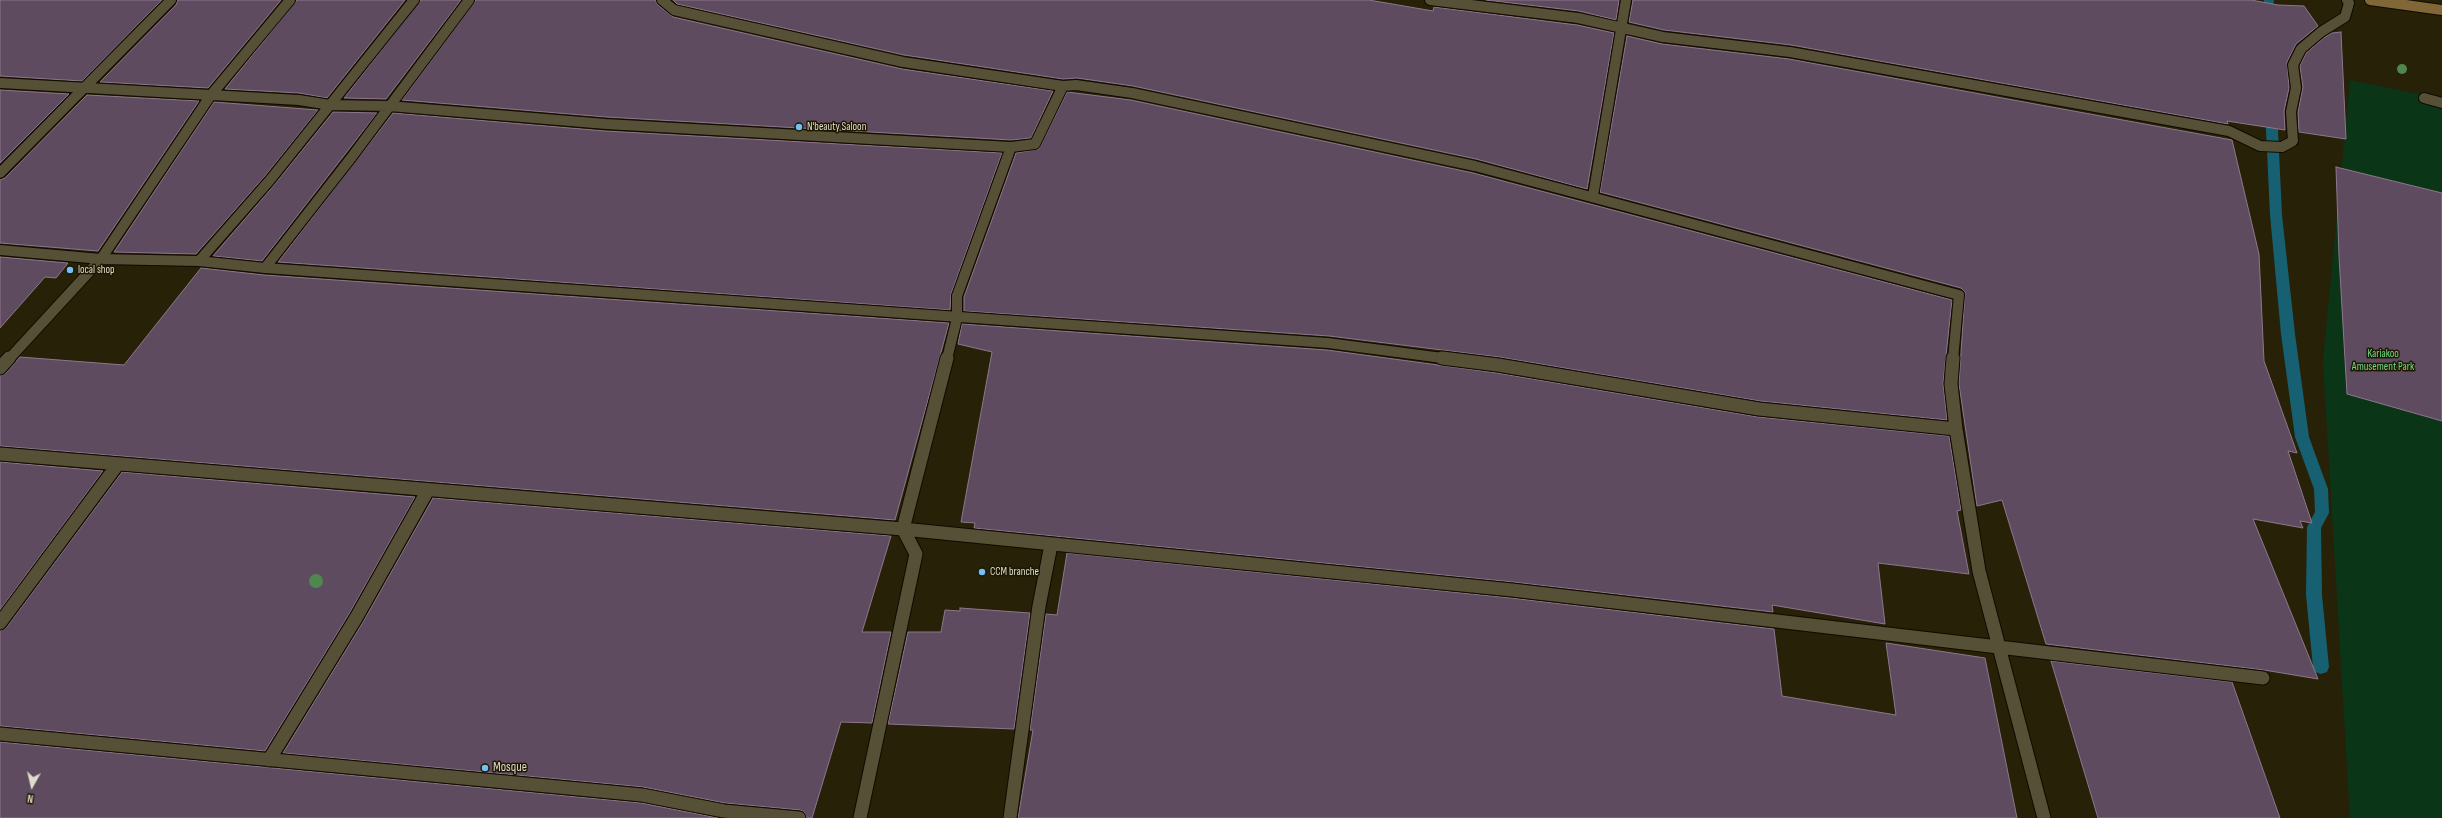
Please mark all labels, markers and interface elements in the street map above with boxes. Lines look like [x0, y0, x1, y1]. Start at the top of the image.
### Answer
place label: N'beauty Saloon [807, 120, 866, 134]
marker: N'beauty Saloon [794, 122, 804, 132]
place label: local shop [78, 263, 115, 277]
marker: local shop [65, 265, 75, 275]
park label: Kariakoo Amusement Park [2352, 347, 2414, 373]
place label: CCM branche [990, 565, 1039, 579]
marker: CCM branche [977, 567, 987, 577]
place label: Mosque [493, 760, 527, 776]
marker: Mosque [480, 763, 490, 773]
north arrow [12, 766, 52, 806]
text: N [26, 792, 34, 805]

